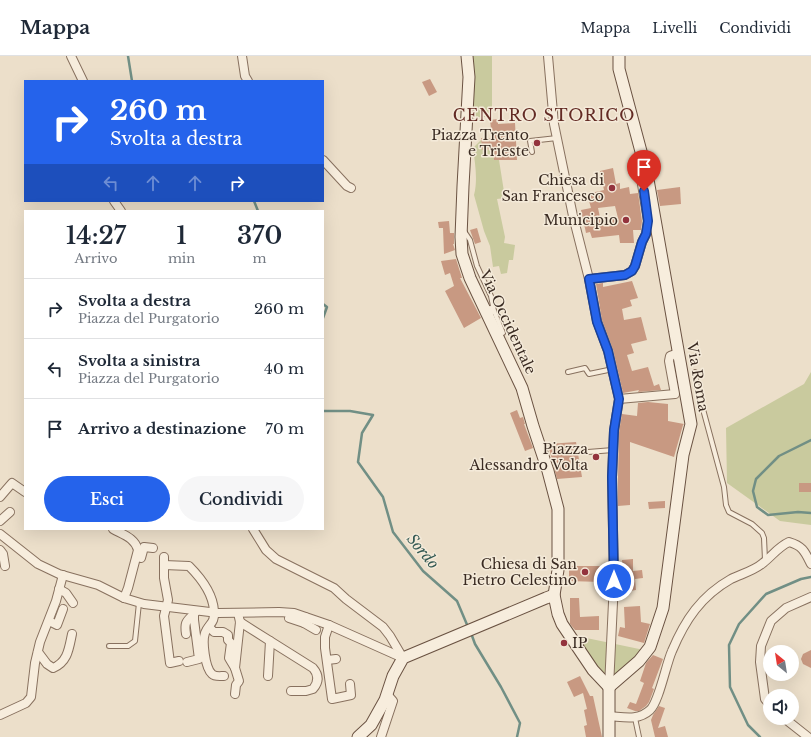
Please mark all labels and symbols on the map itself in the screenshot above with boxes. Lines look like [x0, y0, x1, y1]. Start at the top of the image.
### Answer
district label: CENTRO STORICO [453, 105, 635, 125]
place label: Piazza Trento e Trieste [431, 126, 529, 160]
marker: Piazza Trento e Trieste [532, 138, 542, 148]
pin [627, 150, 661, 191]
place label: Chiesa di San Francesco [502, 171, 604, 205]
marker: Chiesa di San Francesco [607, 183, 617, 193]
place label: Municipio [544, 211, 618, 229]
marker: Municipio [621, 215, 631, 225]
street label: Via Occidentale [476, 266, 540, 377]
street label: Via Roma [683, 340, 713, 413]
place label: Piazza Alessandro Volta [468, 440, 588, 474]
marker: Piazza Alessandro Volta [591, 452, 601, 462]
water label: Sordo [403, 530, 443, 573]
place label: Chiesa di San Pietro Celestino [463, 555, 577, 589]
position arrow [593, 560, 635, 602]
marker: Chiesa di San Pietro Celestino [580, 567, 590, 577]
place label: IP [572, 634, 588, 652]
marker: IP [559, 638, 569, 648]
north arrow [763, 645, 799, 681]

